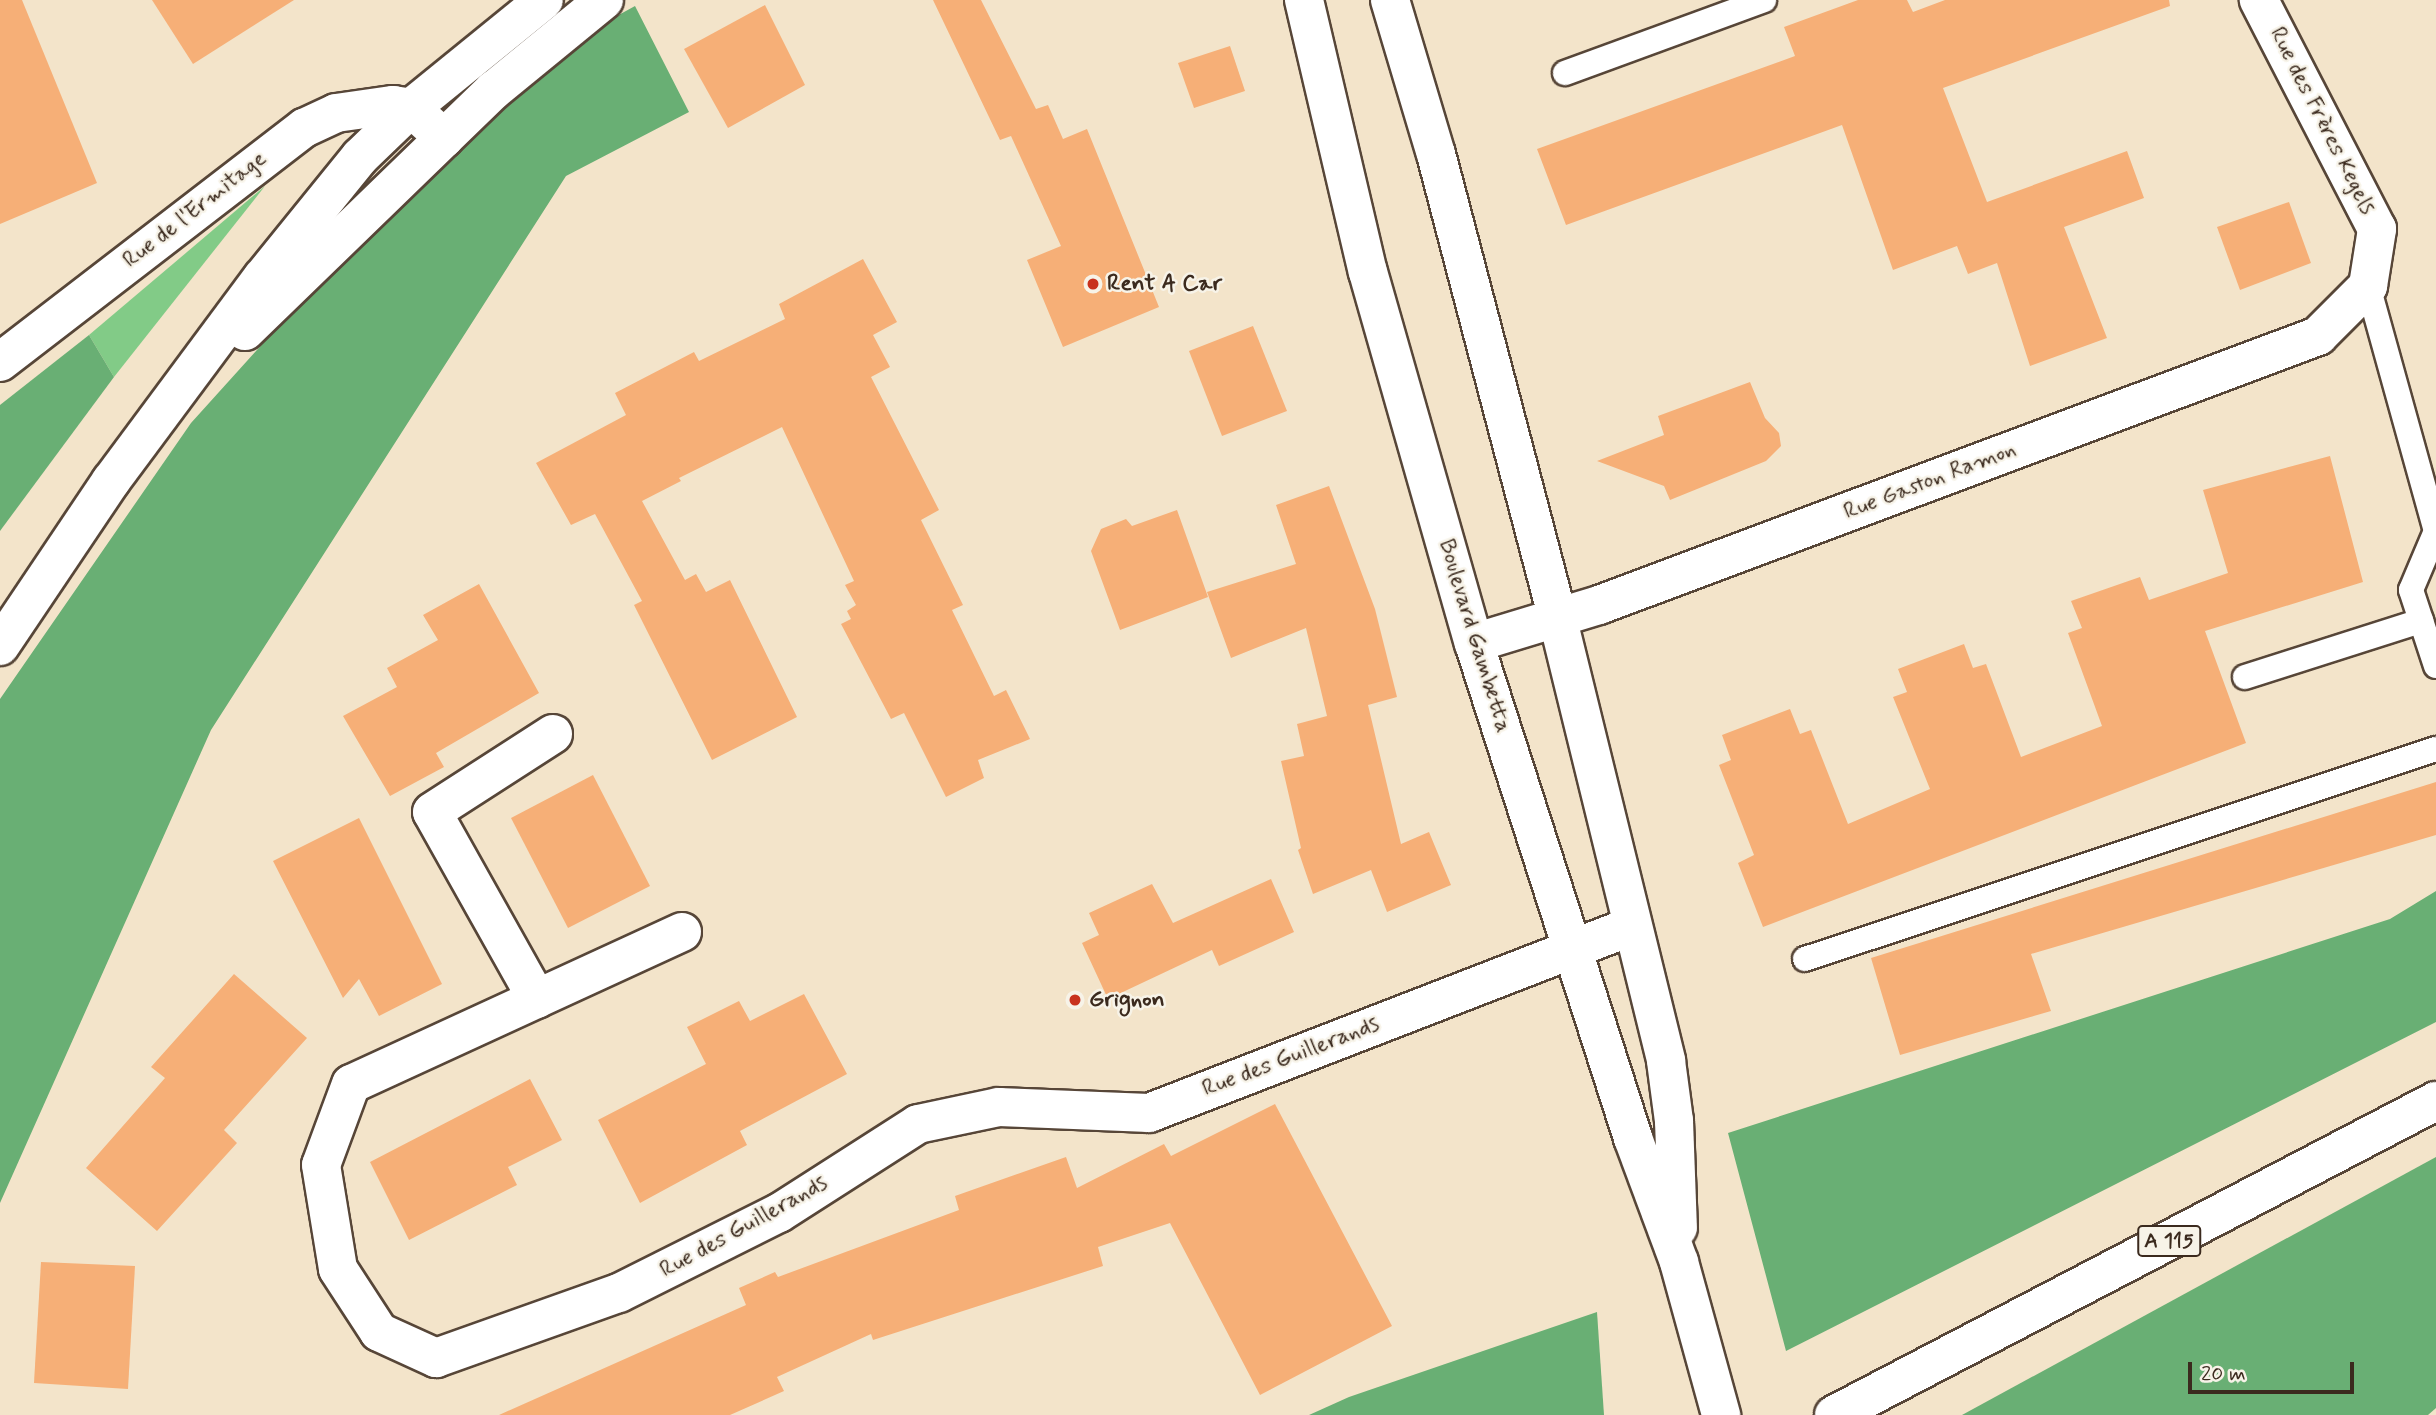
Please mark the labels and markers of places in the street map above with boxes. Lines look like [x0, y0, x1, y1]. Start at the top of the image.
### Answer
place label: Rent A Car [1107, 270, 1220, 298]
marker: Rent A Car [1085, 276, 1101, 292]
place label: Grignon [1089, 986, 1165, 1014]
marker: Grignon [1067, 992, 1083, 1008]

